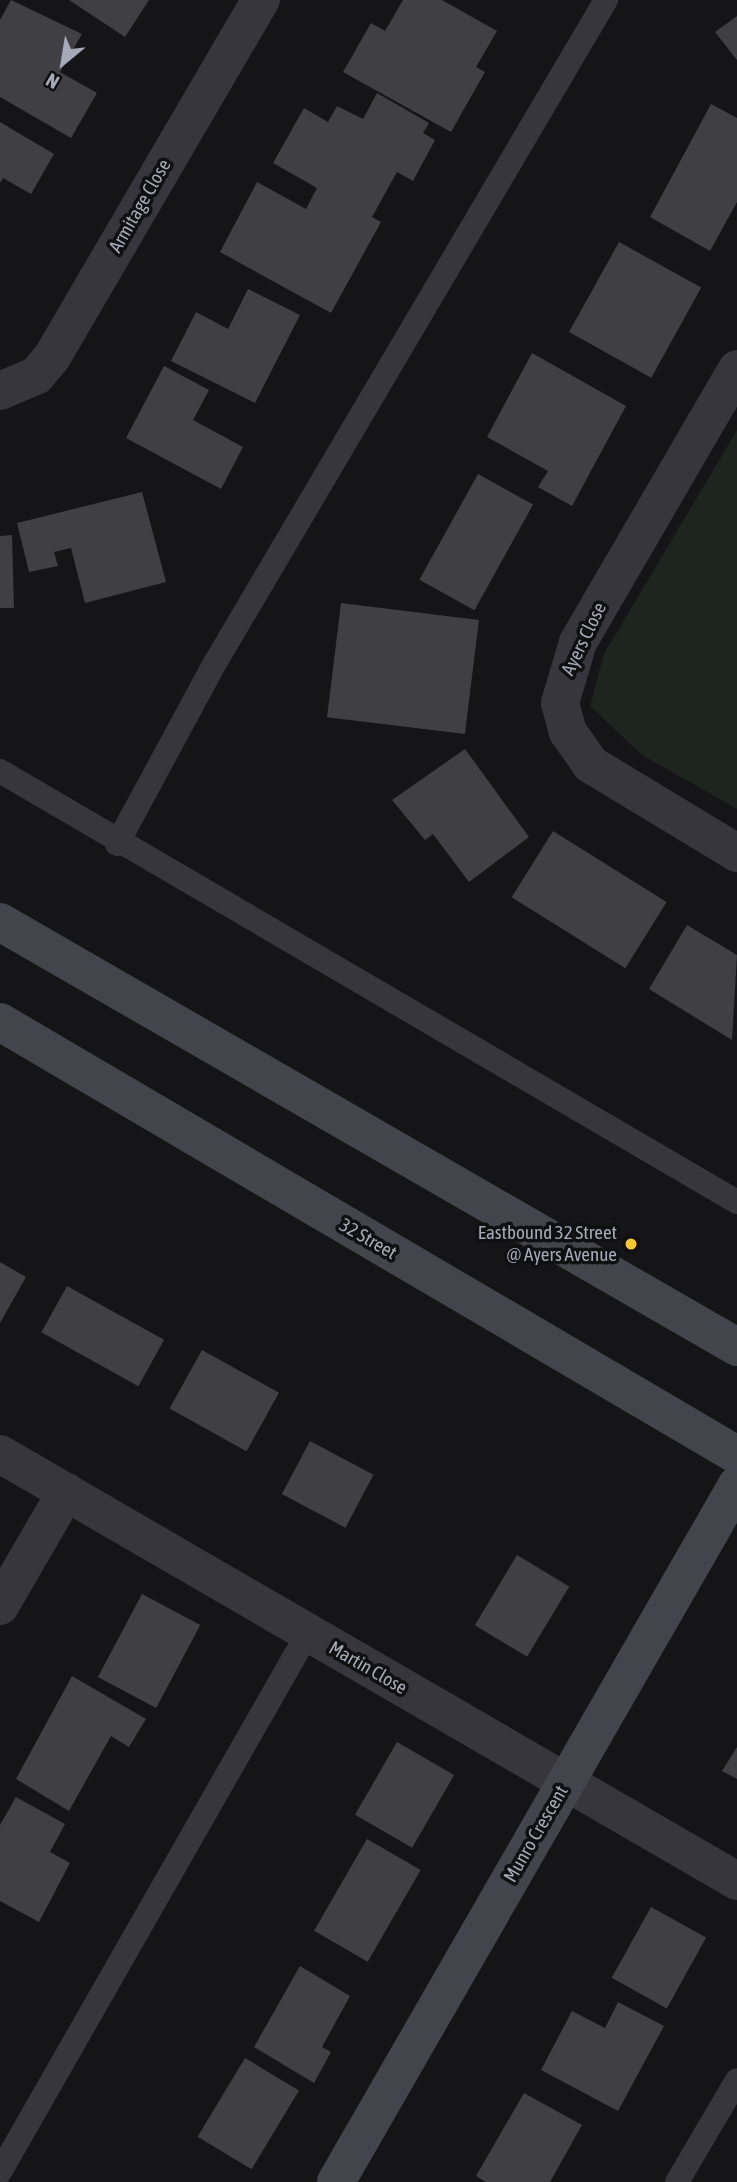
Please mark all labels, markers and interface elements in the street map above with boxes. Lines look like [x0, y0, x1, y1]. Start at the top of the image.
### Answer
north arrow [28, 28, 98, 98]
text: N [42, 69, 63, 94]
street label: Armitage Close [104, 155, 176, 257]
street label: Ayers Close [557, 599, 611, 679]
street label: 32 Street [335, 1214, 401, 1264]
place label: Eastbound 32 Street @ Ayers Avenue [478, 1222, 617, 1266]
marker: Eastbound 32 Street @ Ayers Avenue [623, 1236, 639, 1252]
street label: Martin Close [325, 1637, 411, 1699]
street label: Munro Crescent [499, 1781, 573, 1887]

